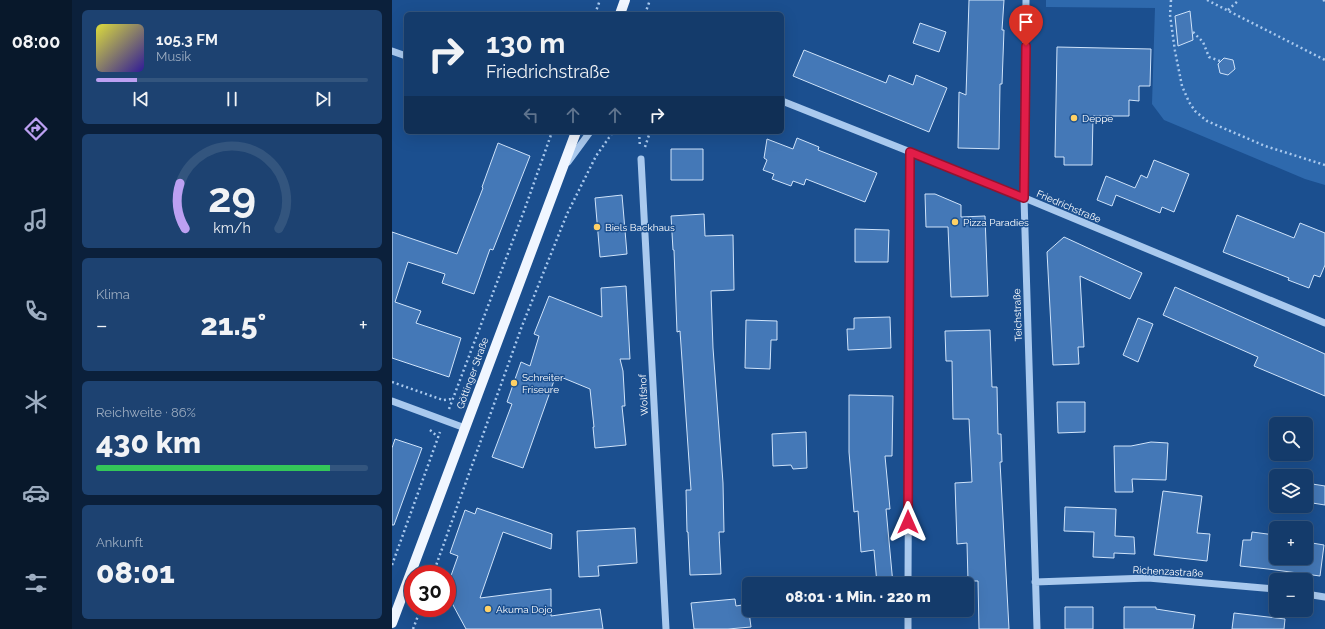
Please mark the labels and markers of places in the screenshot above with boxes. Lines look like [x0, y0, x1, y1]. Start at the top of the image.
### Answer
pin [1009, 5, 1043, 46]
marker: Deppe [1069, 113, 1079, 123]
place label: Deppe [1082, 113, 1113, 124]
marker: Pizza Paradies [950, 217, 960, 227]
place label: Pizza Paradies [963, 217, 1029, 228]
marker: Biels Backhaus [592, 222, 602, 232]
place label: Biels Backhaus [605, 222, 675, 233]
place label: Schreiter Friseure [522, 372, 564, 395]
marker: Schreiter Friseure [509, 378, 519, 388]
marker: Akuma Dojo [483, 604, 493, 614]
place label: Akuma Dojo [496, 604, 553, 615]

